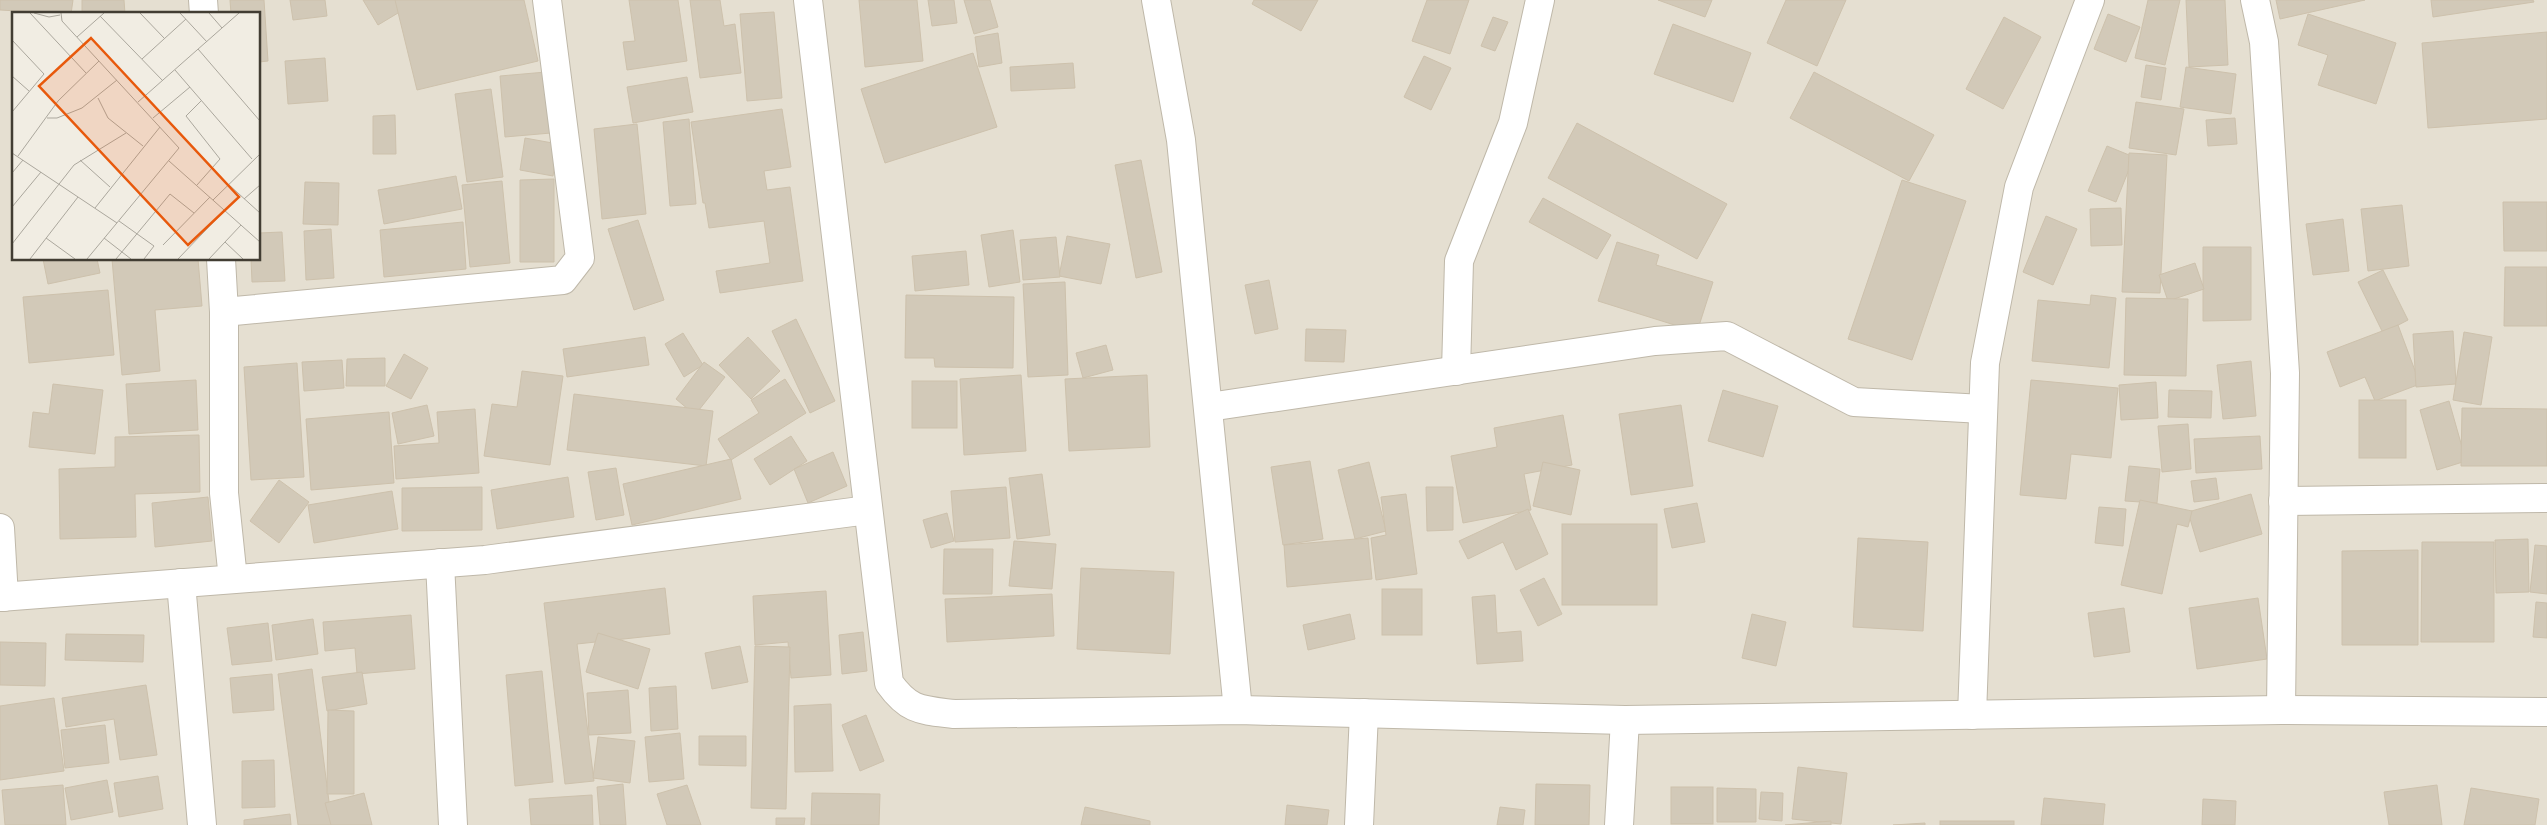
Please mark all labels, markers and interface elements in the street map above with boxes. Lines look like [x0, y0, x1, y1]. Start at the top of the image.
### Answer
inset map [12, 12, 260, 260]

